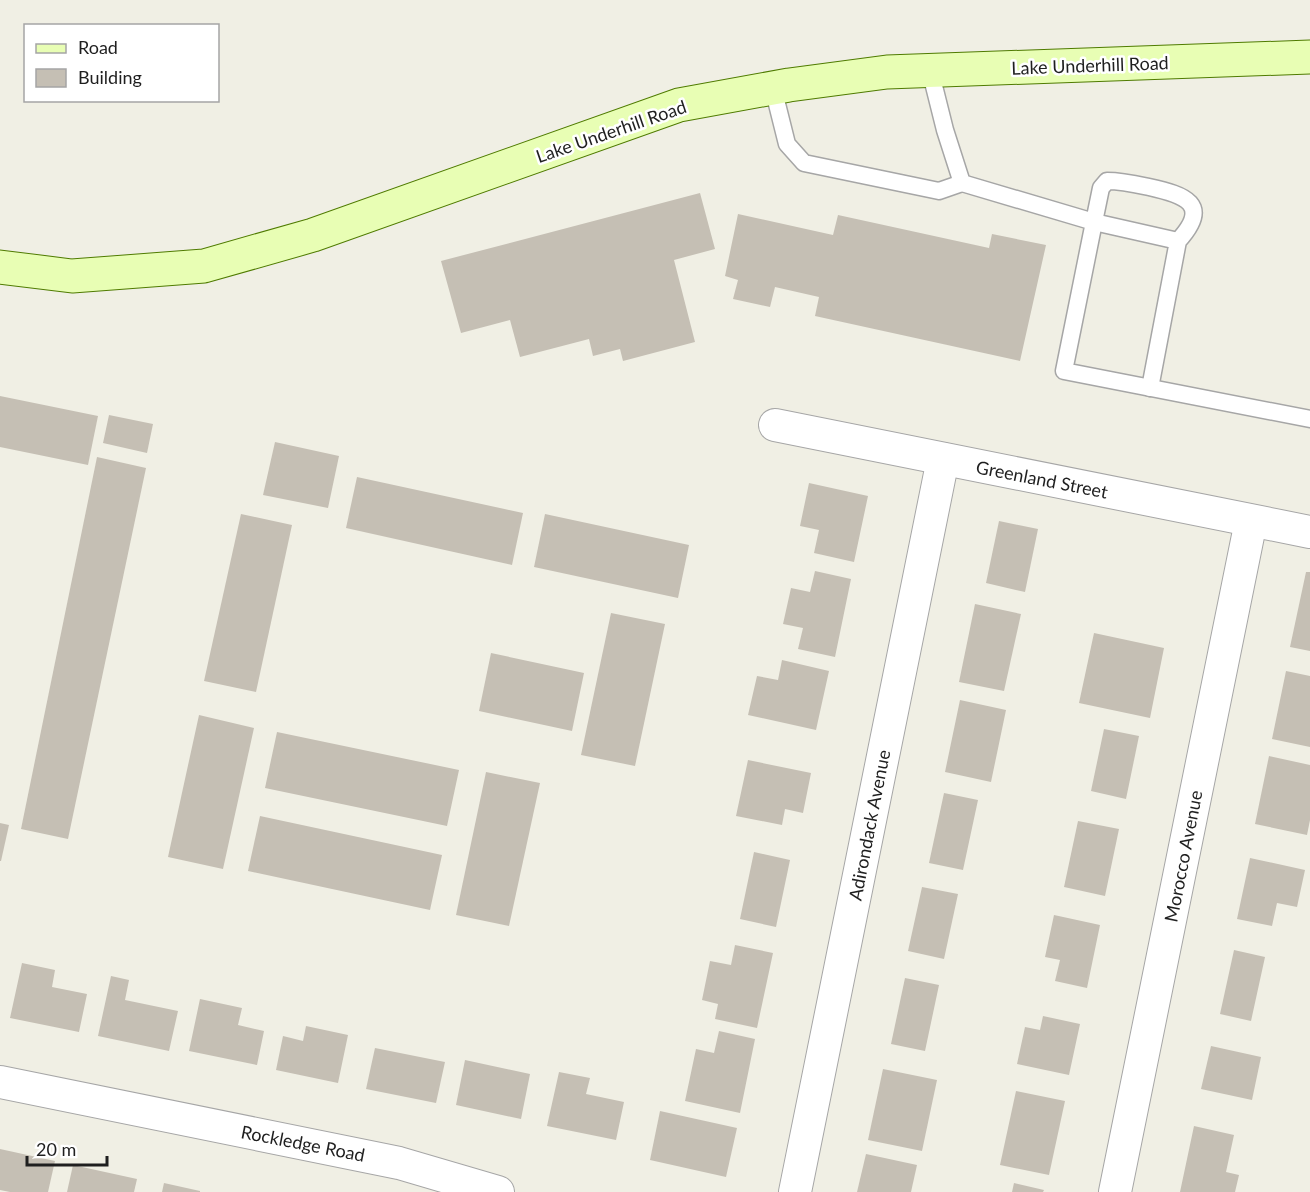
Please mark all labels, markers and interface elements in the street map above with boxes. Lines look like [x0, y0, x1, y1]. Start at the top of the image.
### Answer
legend [24, 24, 219, 102]
text: Road [78, 36, 118, 58]
street label: Lake Underhill Road [1011, 51, 1169, 79]
text: Building [78, 66, 142, 88]
street label: Lake Underhill Road [533, 95, 689, 167]
street label: Greenland Street [974, 455, 1110, 503]
street label: Adirondack Avenue [844, 748, 894, 902]
street label: Morocco Avenue [1159, 788, 1207, 924]
street label: Rockledge Road [239, 1120, 367, 1166]
scale bar [27, 1129, 106, 1167]
text: 20 m [36, 1138, 76, 1160]

